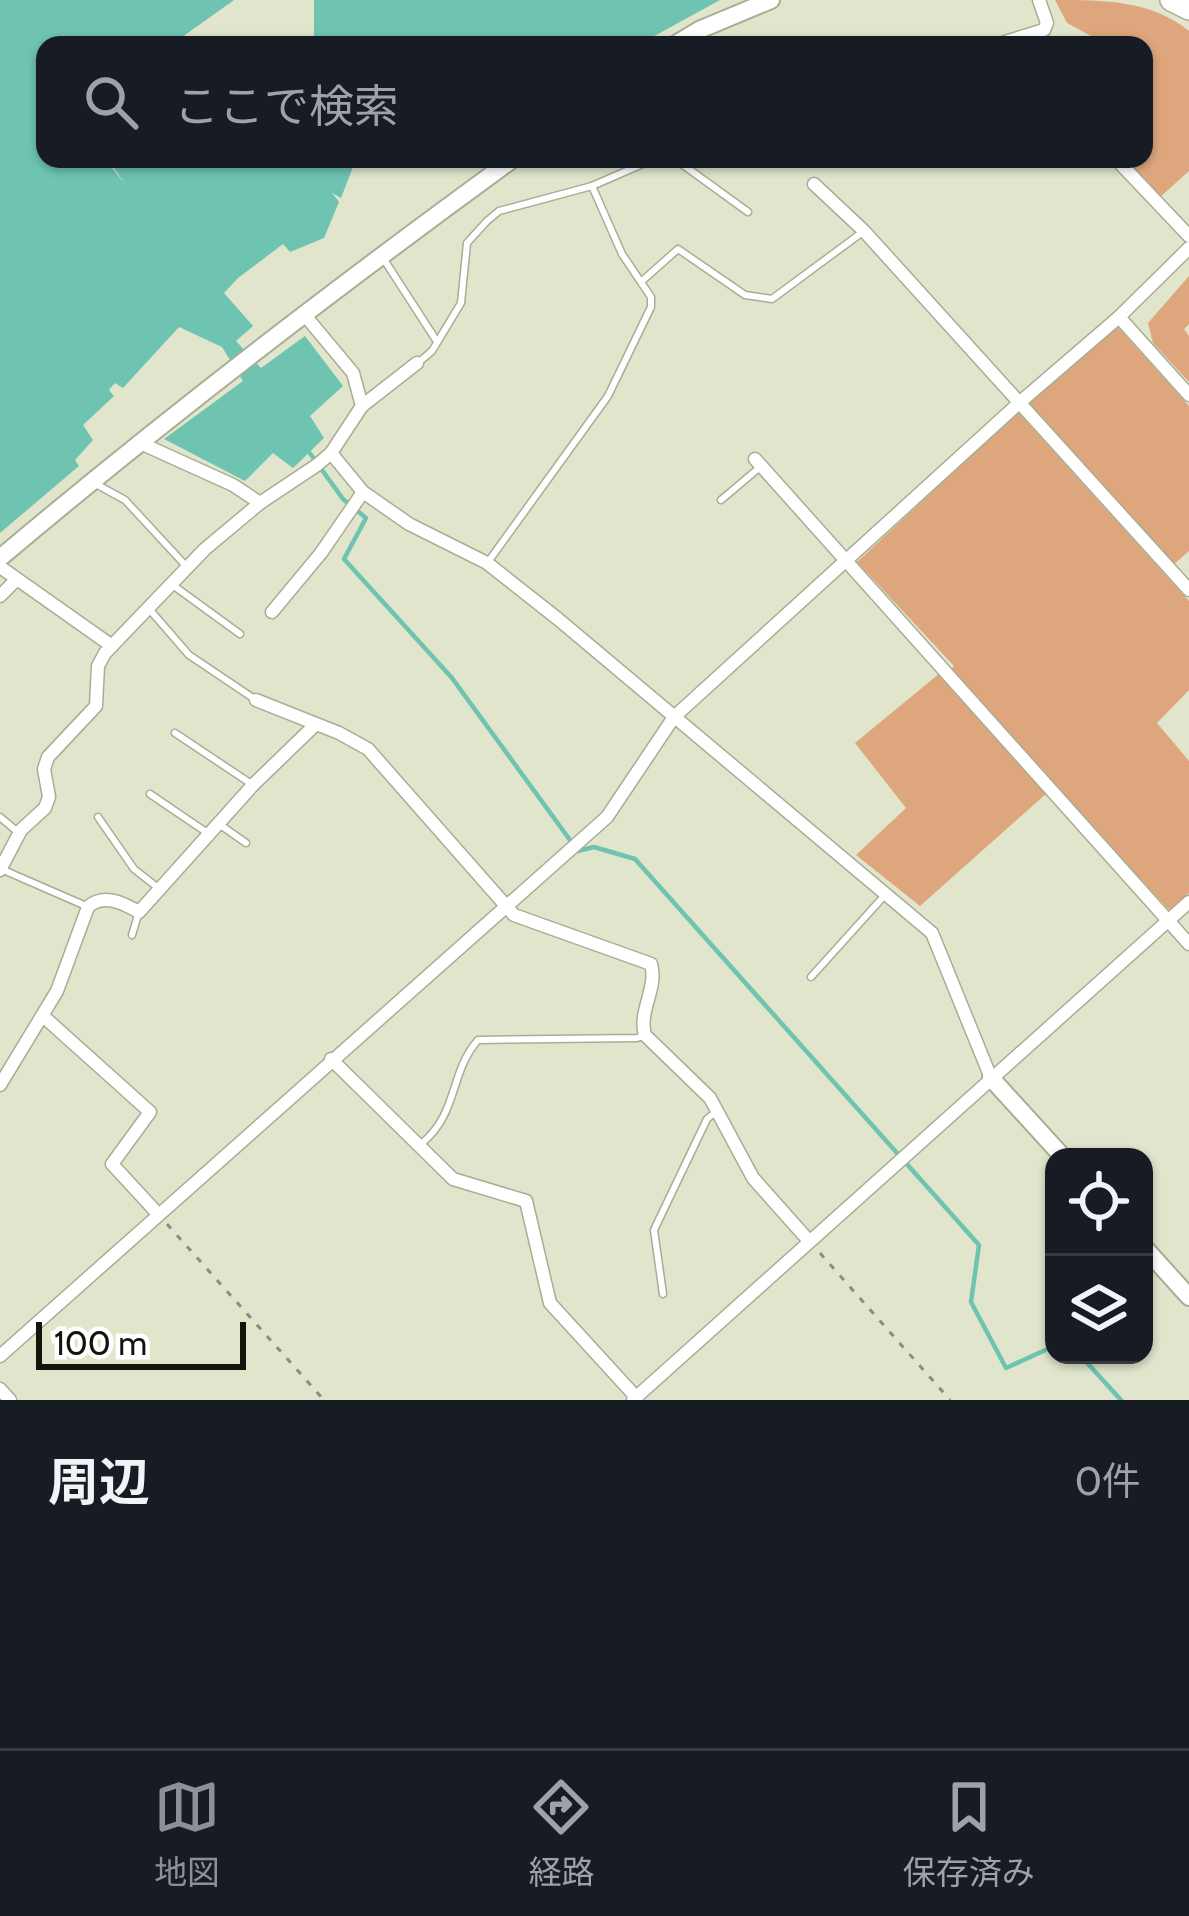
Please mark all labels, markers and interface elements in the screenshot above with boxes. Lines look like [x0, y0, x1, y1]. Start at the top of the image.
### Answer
search box [36, 36, 1153, 168]
icon: search [78, 69, 144, 135]
text: ここで検索 [174, 79, 399, 133]
map controls [1045, 1148, 1153, 1364]
button: locate [1045, 1148, 1153, 1256]
button: layers [1045, 1256, 1153, 1364]
scale bar [36, 1316, 246, 1369]
text: 100 m [54, 1323, 147, 1363]
text: 周辺 [48, 1451, 150, 1513]
text: 0件 [1075, 1457, 1141, 1505]
tab: 地図 [154, 1774, 220, 1894]
tab: 経路 [528, 1774, 594, 1894]
tab: 保存済み [903, 1774, 1035, 1894]

